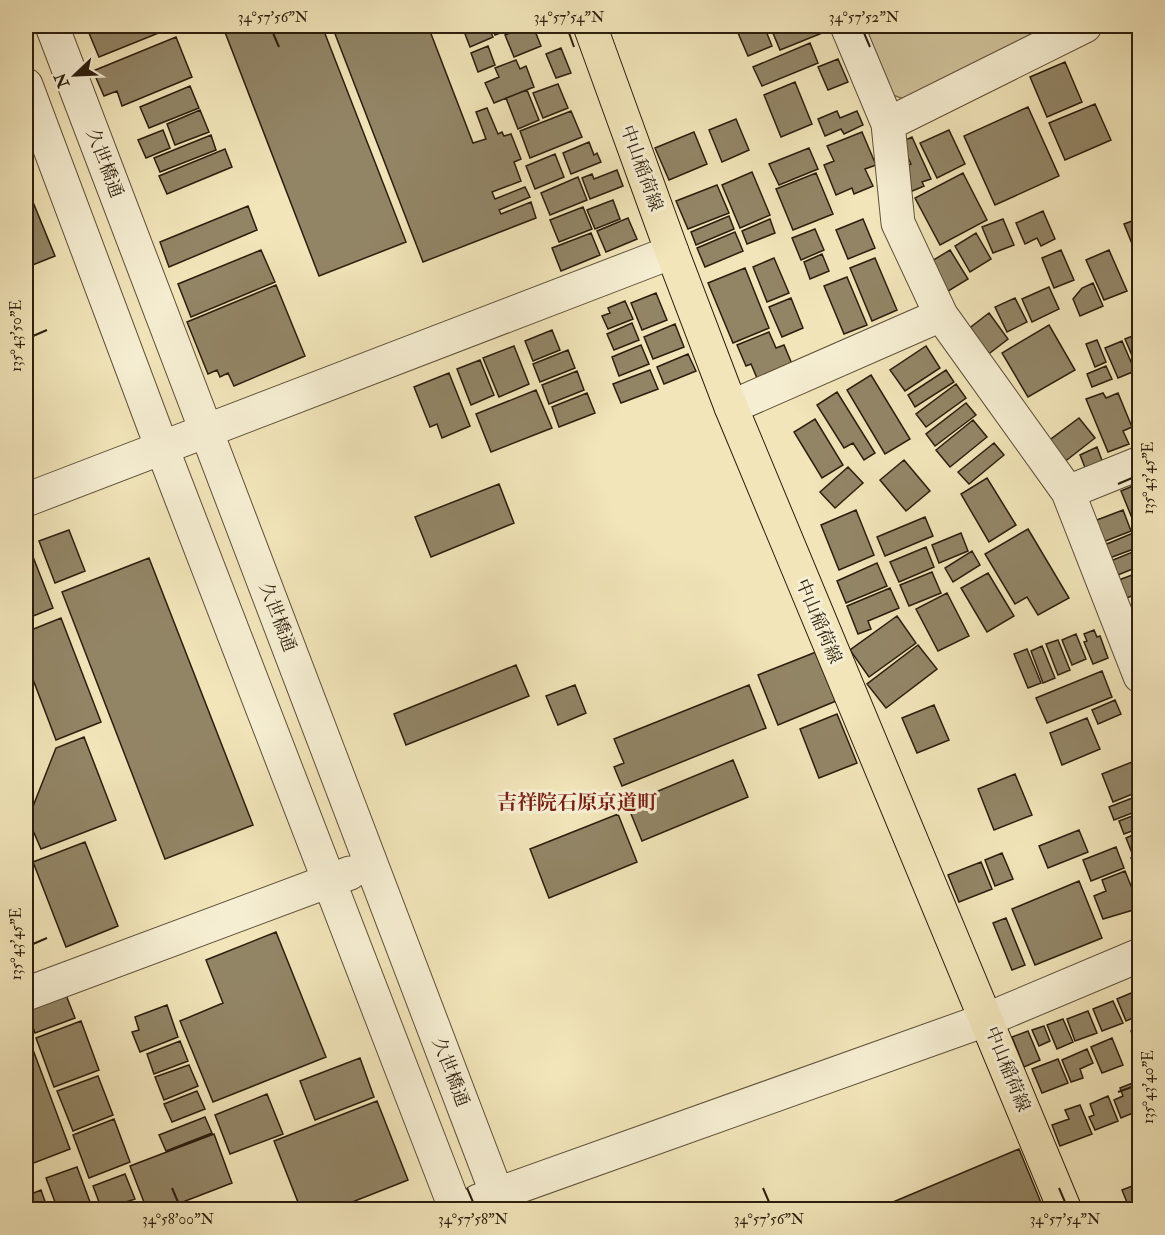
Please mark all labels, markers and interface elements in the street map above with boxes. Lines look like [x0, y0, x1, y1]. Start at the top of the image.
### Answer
text: 34°57'56"N [238, 8, 309, 27]
text: 34°57'54"N [534, 8, 605, 27]
text: 34°57'52"N [829, 8, 900, 27]
north arrow [45, 45, 105, 105]
text: N [50, 69, 75, 92]
street label: 中山稲荷線 [615, 122, 668, 214]
street label: 久世橋通 [81, 125, 128, 201]
text: 135°43'50"E [7, 300, 26, 372]
text: 135°43'45"E [1139, 441, 1158, 514]
street label: 中山稲荷線 [790, 575, 847, 667]
street label: 久世橋通 [254, 579, 301, 655]
district label: 吉祥院石原京道町 [497, 790, 658, 815]
text: 135°43'45"E [7, 907, 26, 980]
street label: 中山稲荷線 [980, 1023, 1035, 1115]
street label: 久世橋通 [427, 1034, 474, 1110]
text: 135°43'40"E [1139, 1050, 1158, 1124]
text: 34°58'00"N [142, 1210, 215, 1229]
text: 34°57'58"N [438, 1210, 509, 1229]
text: 34°57'56"N [734, 1210, 805, 1229]
text: 34°57'54"N [1030, 1210, 1101, 1229]

